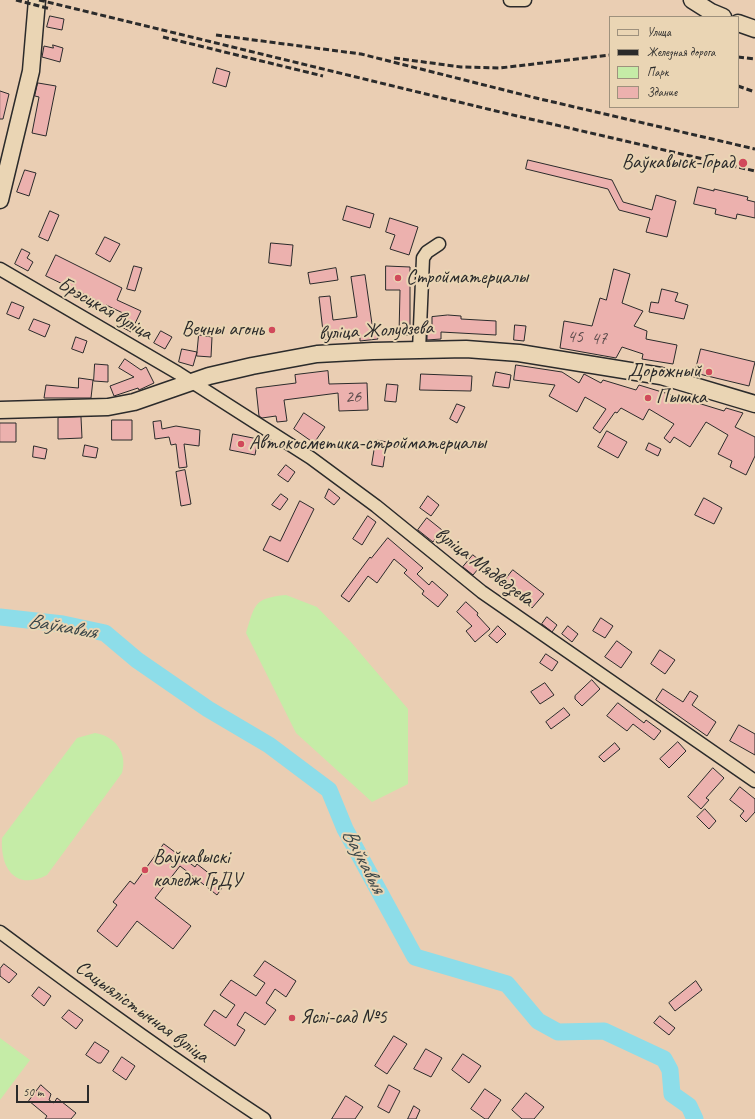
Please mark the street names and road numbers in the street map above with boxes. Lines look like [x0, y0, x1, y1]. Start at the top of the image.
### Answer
street label: Брэсцкая вуліца [53, 272, 157, 346]
street label: вуліца Жолудзева [318, 316, 434, 346]
street label: вуліца Мядведзева [430, 522, 538, 612]
street label: Сацыялістычная вуліца [71, 956, 213, 1068]

